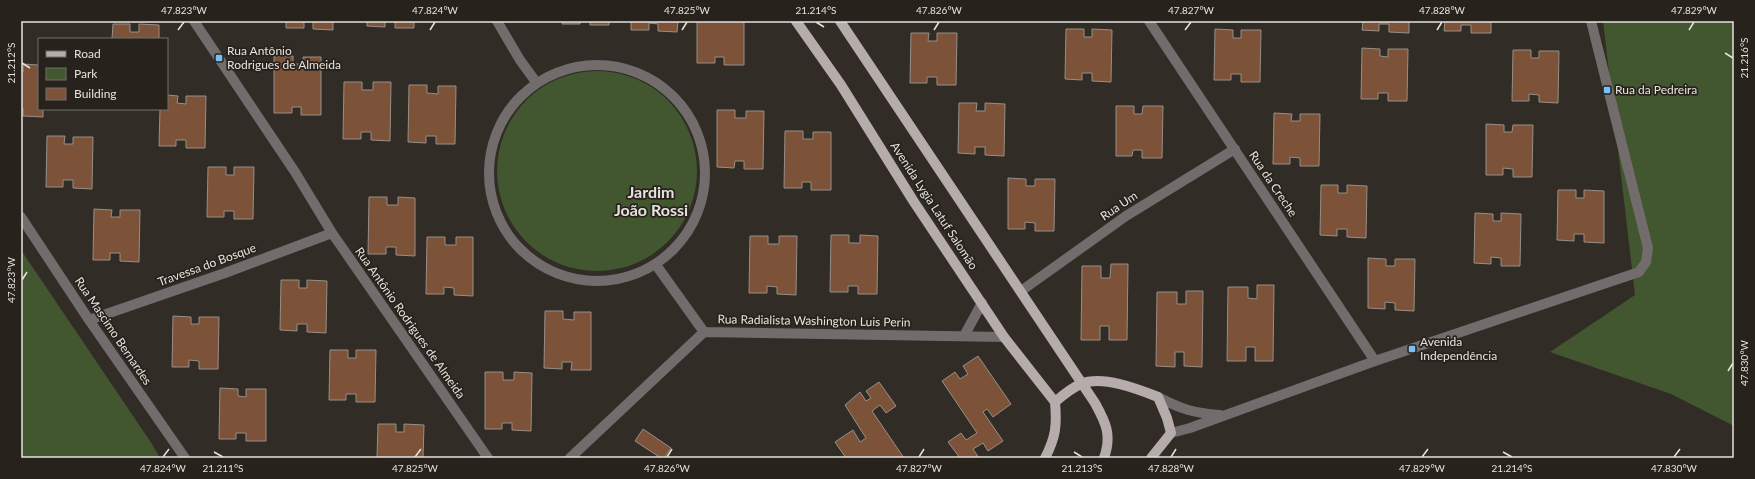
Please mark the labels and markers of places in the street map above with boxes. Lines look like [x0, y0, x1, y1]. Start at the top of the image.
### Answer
place label: Rua Antônio Rodrigues de Almeida [227, 43, 341, 72]
marker: Rua Antônio Rodrigues de Almeida [214, 53, 224, 63]
place label: Rua da Pedreira [1615, 82, 1697, 97]
marker: Rua da Pedreira [1602, 85, 1612, 95]
place label: Avenida Independência [1420, 334, 1497, 363]
marker: Avenida Independência [1407, 344, 1417, 354]

